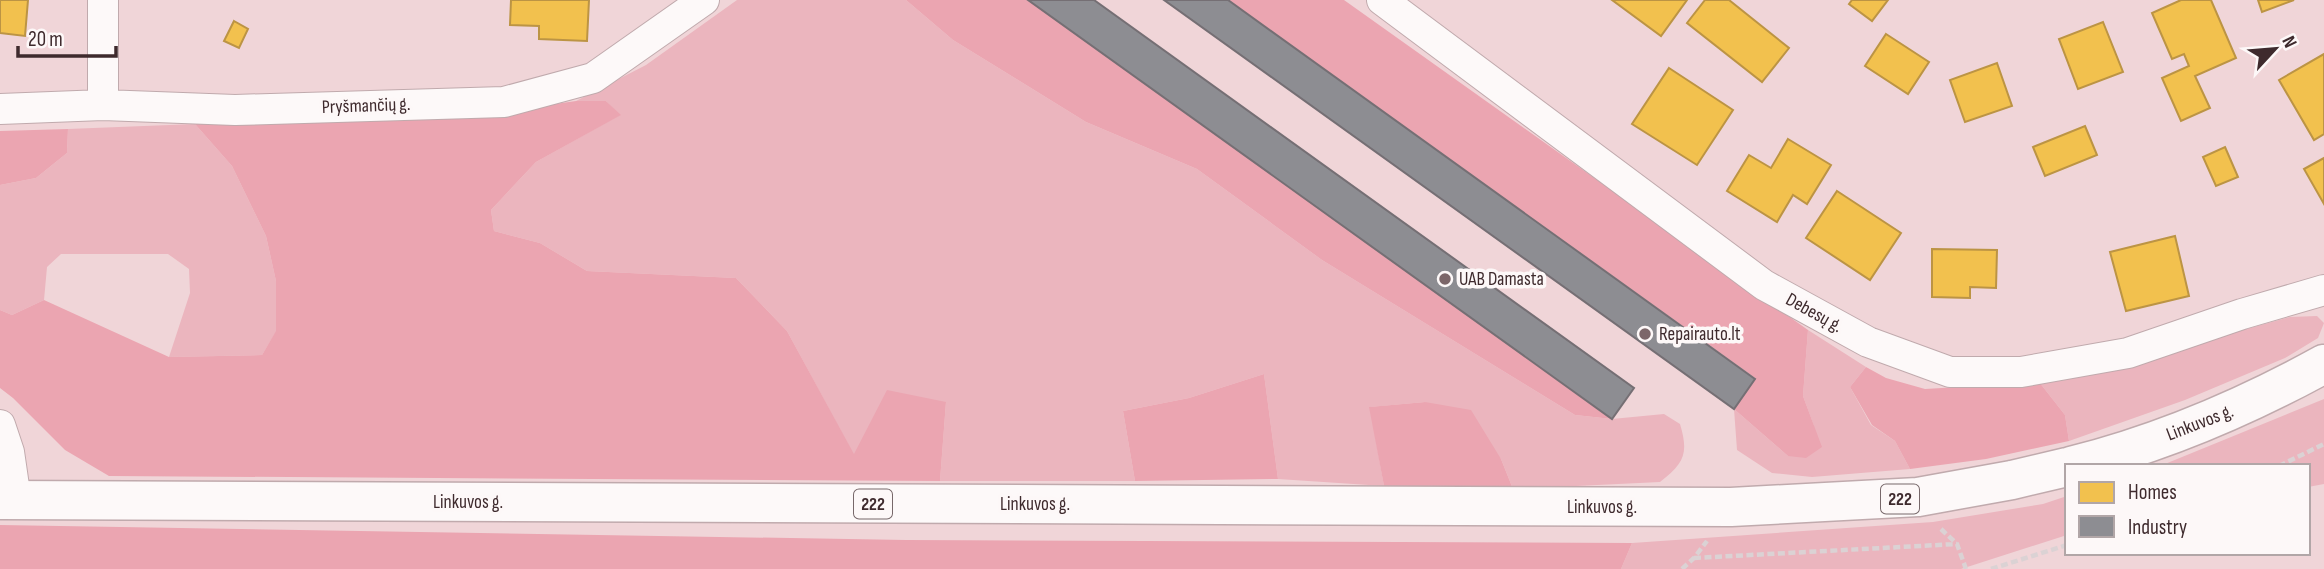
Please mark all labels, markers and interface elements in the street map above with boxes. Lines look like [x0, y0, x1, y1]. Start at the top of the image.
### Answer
scale bar [18, 14, 116, 58]
north arrow [2240, 14, 2310, 84]
text: 20 m [28, 27, 63, 52]
text: N [2276, 33, 2301, 52]
street label: Pryšmančių g. [321, 93, 411, 119]
place label: UAB Damasta [1459, 268, 1544, 291]
marker: UAB Damasta [1437, 271, 1453, 287]
street label: Debesų g. [1782, 288, 1846, 338]
place label: Repairauto.lt [1659, 323, 1741, 346]
marker: Repairauto.lt [1637, 326, 1653, 342]
street label: Linkuvos g. [2163, 400, 2237, 446]
legend [2065, 464, 2310, 555]
text: Homes [2128, 480, 2177, 505]
road number: 222 [1881, 485, 1919, 514]
road number: 222 [854, 490, 892, 518]
street label: Linkuvos g. [433, 491, 503, 514]
street label: Linkuvos g. [1000, 493, 1070, 516]
street label: Linkuvos g. [1567, 496, 1637, 519]
text: Industry [2128, 515, 2187, 540]

